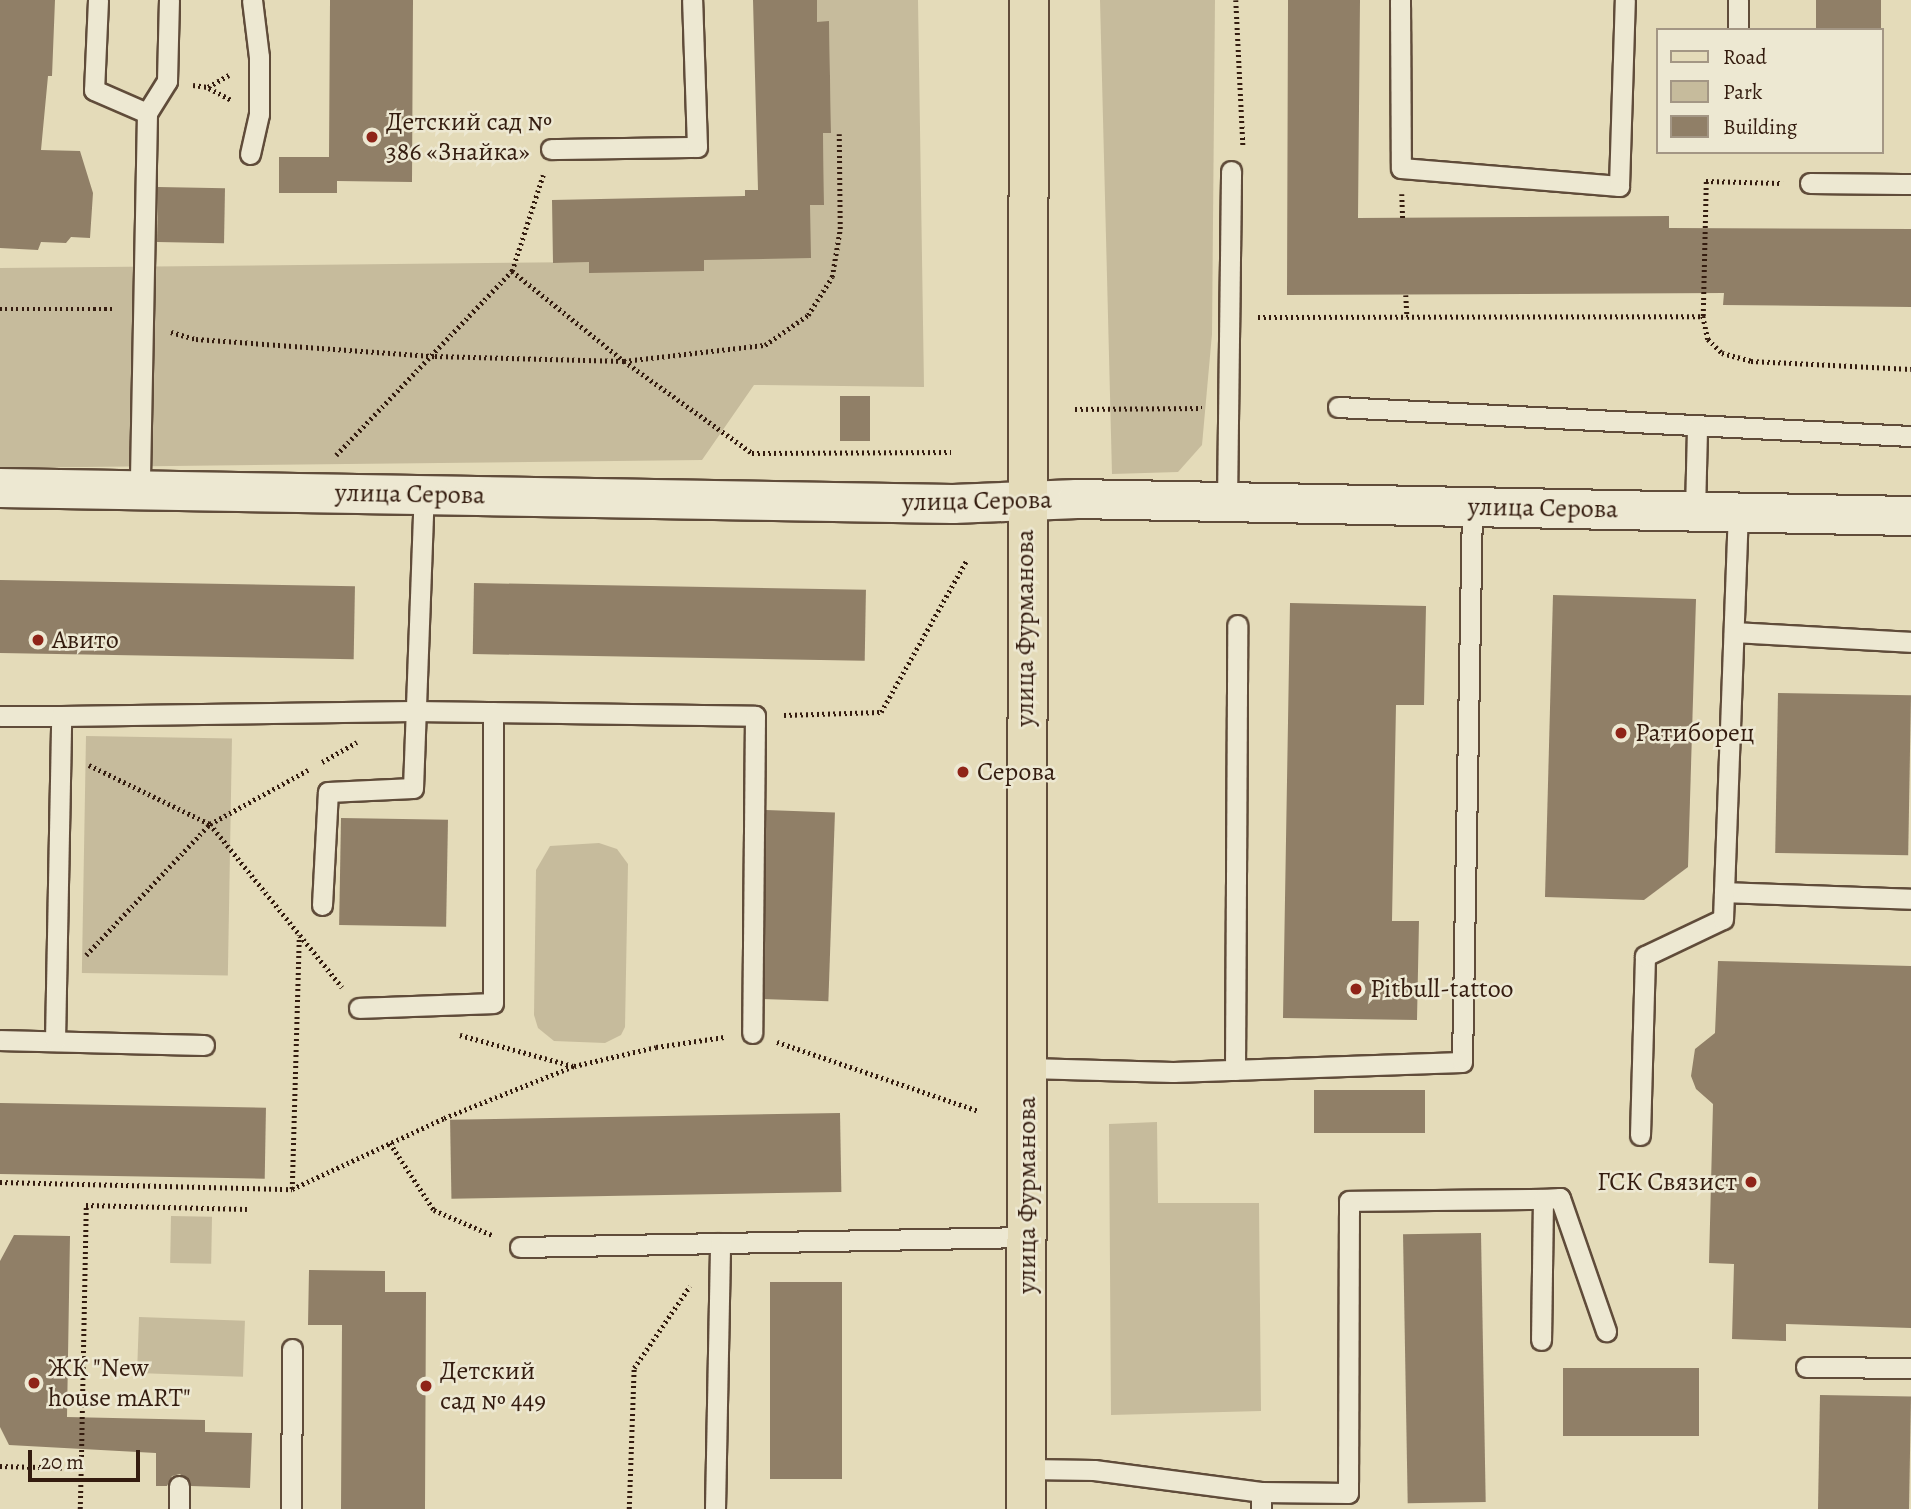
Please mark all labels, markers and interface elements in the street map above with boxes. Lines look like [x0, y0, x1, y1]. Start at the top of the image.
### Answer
legend [1656, 28, 1883, 154]
text: Road [1723, 43, 1767, 71]
text: Park [1723, 78, 1762, 106]
place label: Детский сад № 386 «Знайка» [386, 106, 552, 168]
text: Building [1723, 113, 1797, 141]
marker: Детский сад № 386 «Знайка» [364, 129, 380, 145]
street label: улица Серова [335, 477, 485, 511]
street label: улица Серова [902, 484, 1052, 518]
street label: улица Серова [1468, 491, 1618, 525]
street label: улица Фурманова [1009, 529, 1041, 727]
place label: Авито [52, 624, 119, 656]
marker: Авито [30, 632, 46, 648]
place label: Ратиборец [1635, 717, 1754, 749]
marker: Ратиборец [1613, 725, 1629, 741]
place label: Серова [977, 756, 1056, 788]
marker: Серова [955, 764, 971, 780]
place label: Pitbull-tattoo [1370, 973, 1514, 1005]
marker: Pitbull-tattoo [1348, 981, 1364, 997]
street label: улица Фурманова [1011, 1096, 1043, 1294]
place label: ГСК Связист [1597, 1166, 1737, 1198]
marker: ГСК Связист [1743, 1174, 1759, 1190]
place label: ЖК "New house mART" [48, 1352, 191, 1414]
place label: Детский сад № 449 [440, 1355, 546, 1416]
marker: ЖК "New house mART" [26, 1375, 42, 1391]
marker: Детский сад № 449 [418, 1378, 434, 1394]
scale bar [32, 1436, 144, 1480]
text: 20 m [41, 1448, 84, 1476]

